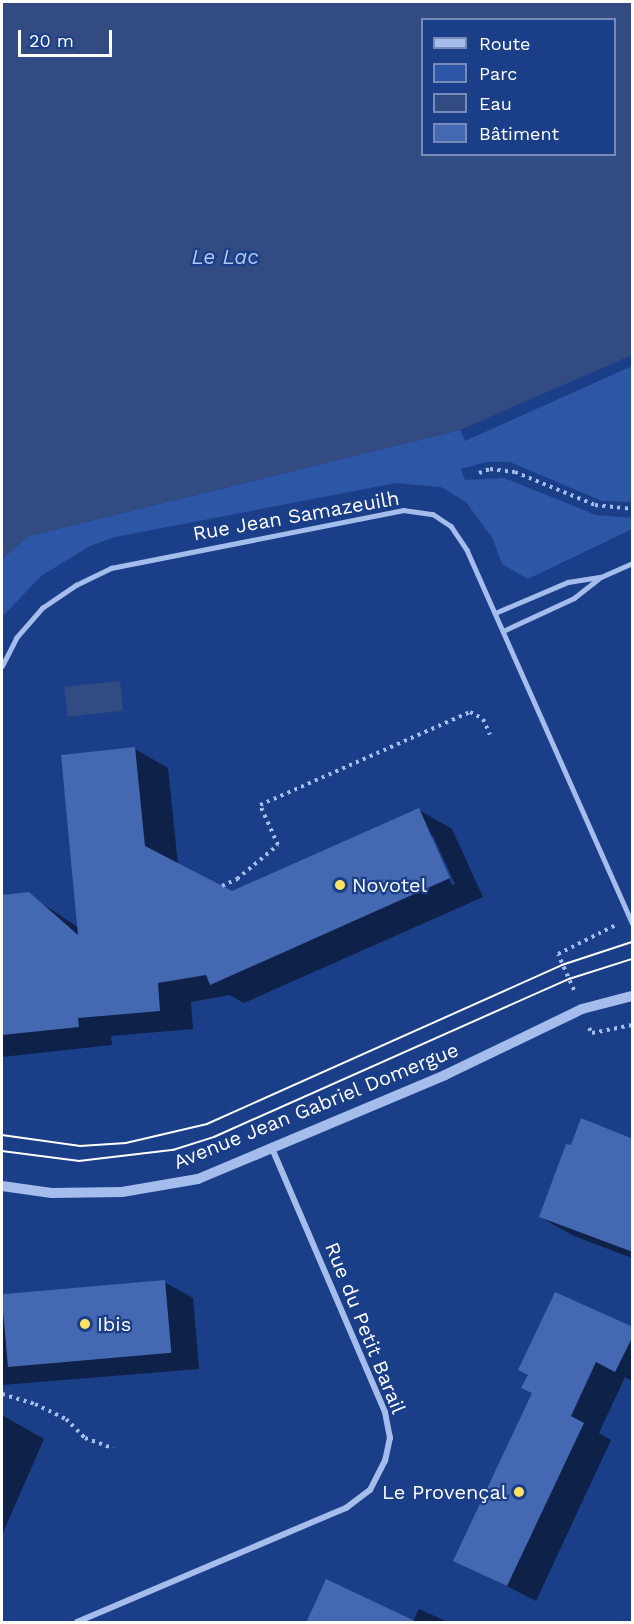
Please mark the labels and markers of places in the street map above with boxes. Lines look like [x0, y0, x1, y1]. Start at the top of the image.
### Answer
place label: Novotel [352, 873, 427, 897]
marker: Novotel [333, 878, 347, 892]
place label: Ibis [97, 1312, 131, 1336]
marker: Ibis [78, 1317, 92, 1331]
place label: Le Provençal [382, 1480, 507, 1504]
marker: Le Provençal [512, 1485, 526, 1499]

